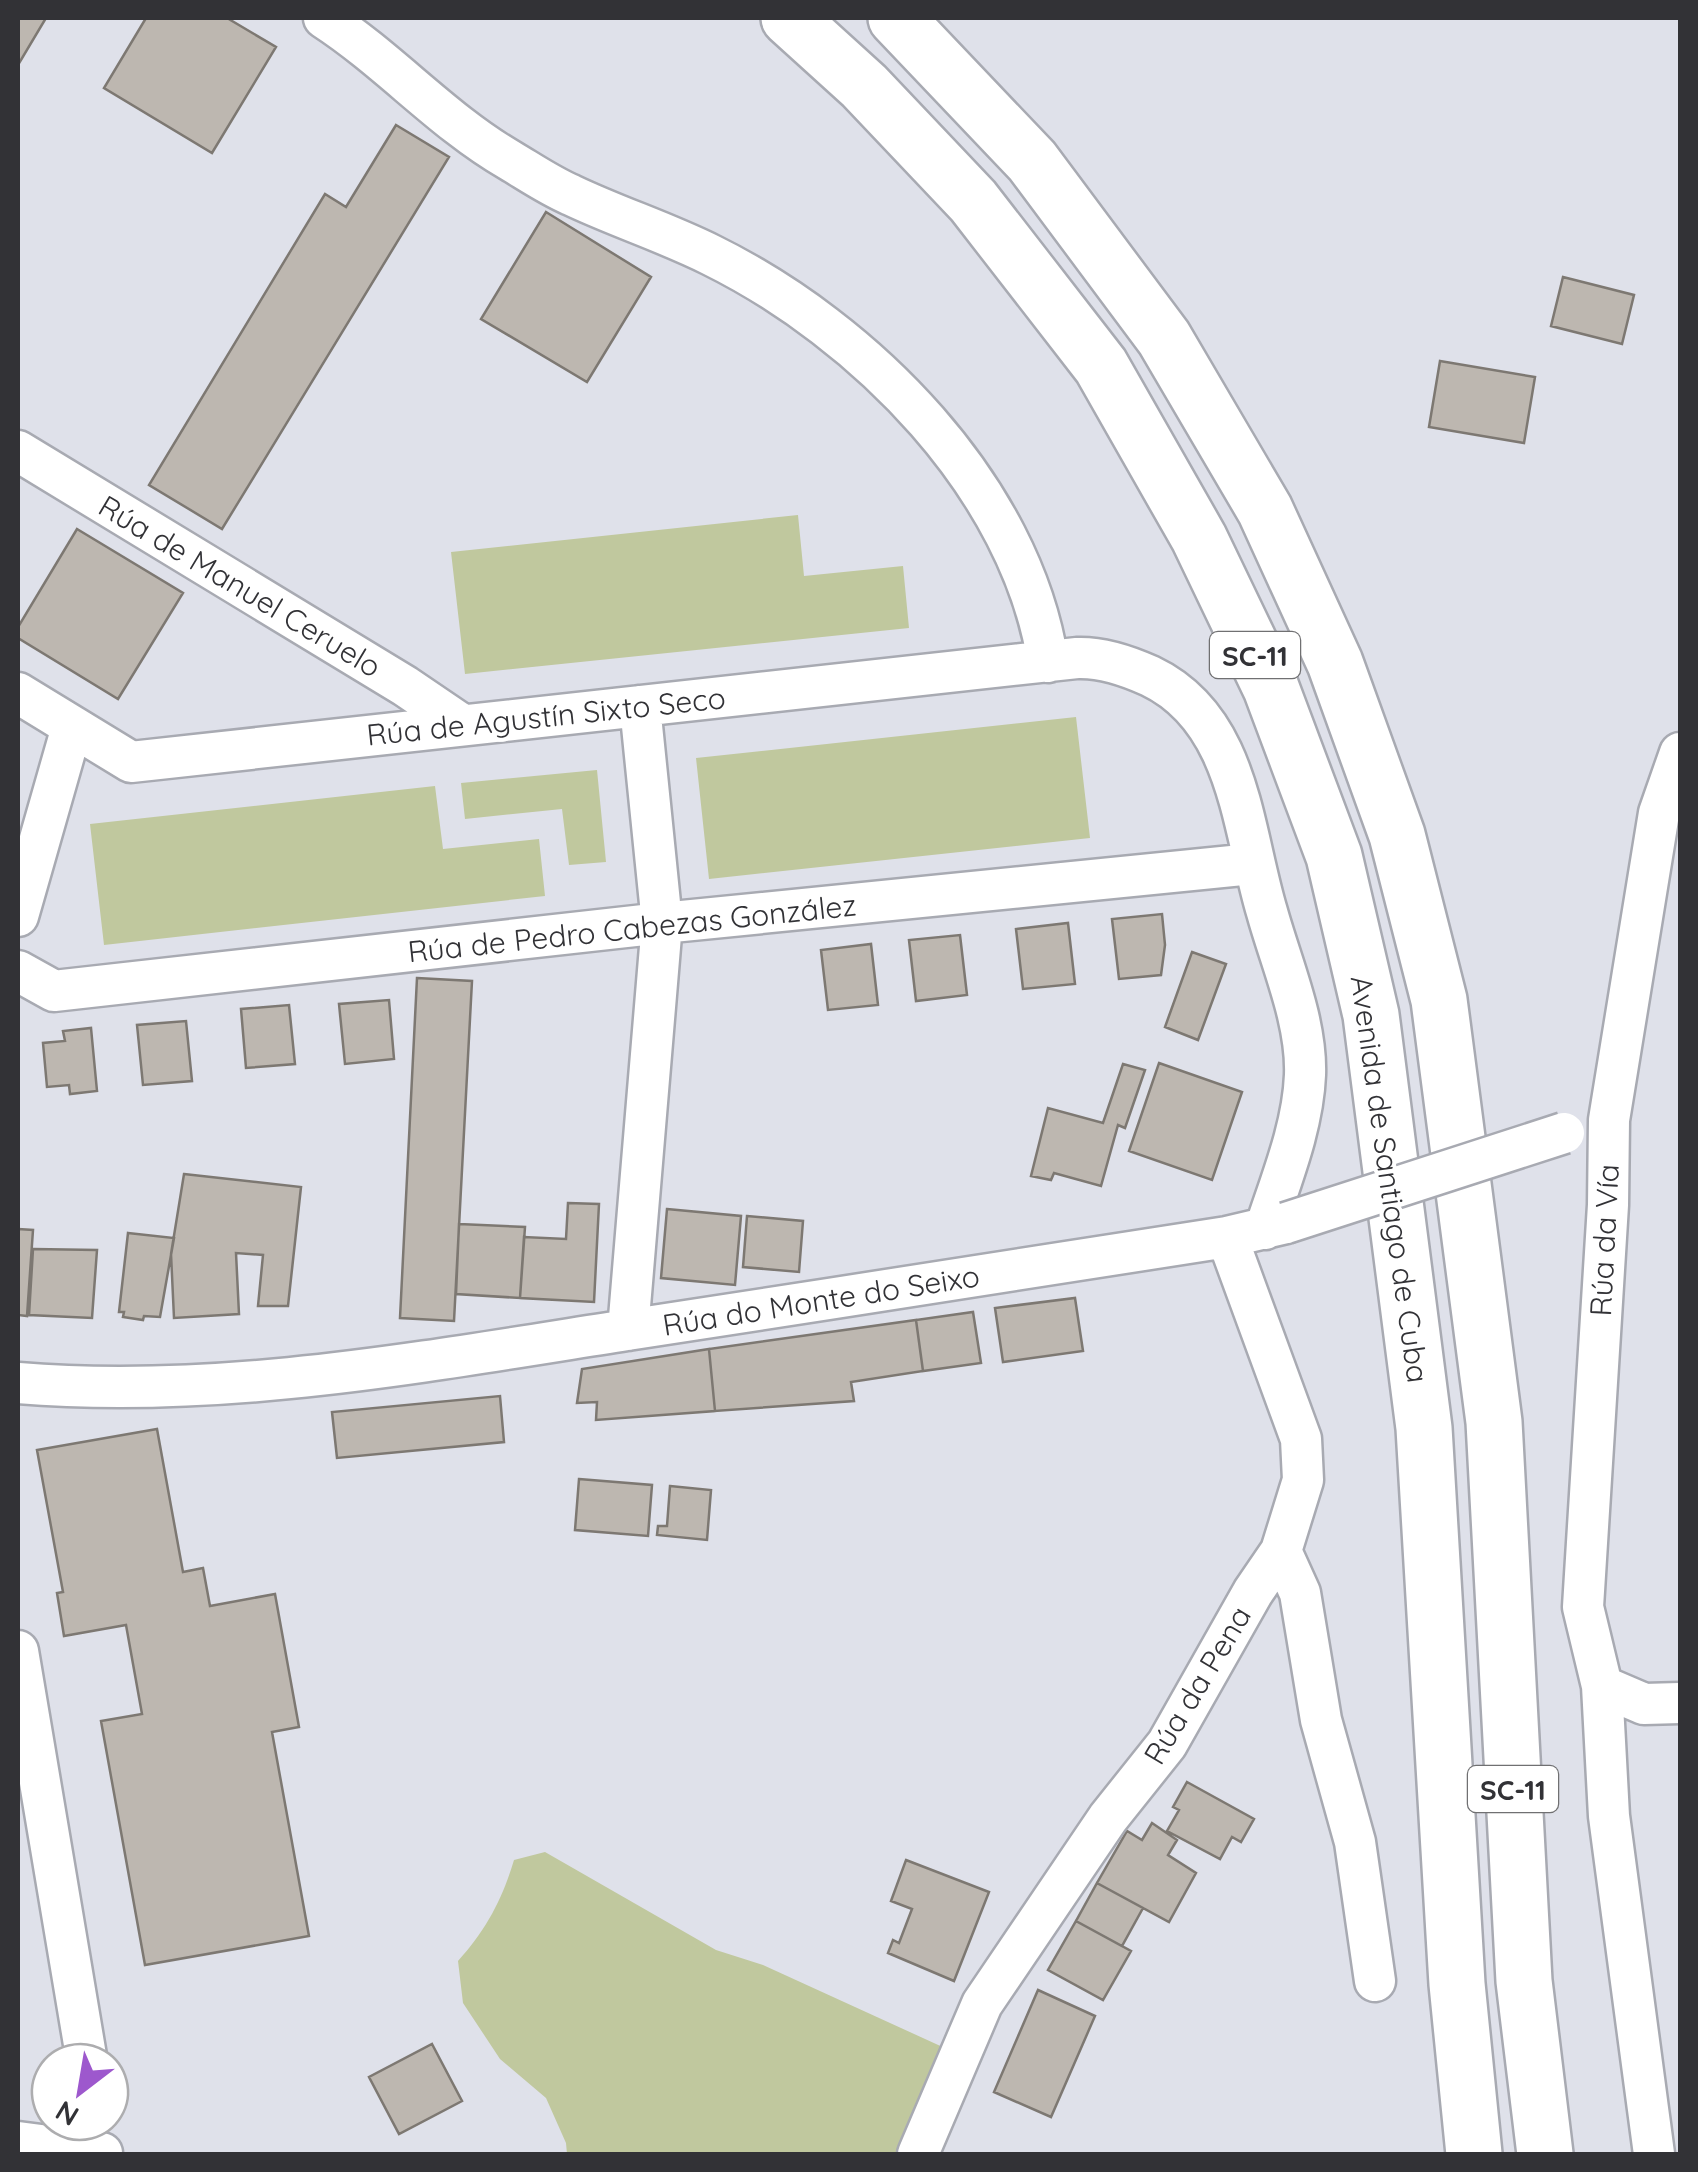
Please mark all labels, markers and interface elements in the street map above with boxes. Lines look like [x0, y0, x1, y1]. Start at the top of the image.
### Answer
street label: Rúa de Manuel Ceruelo [92, 487, 388, 685]
road number: SC-11 [1210, 632, 1300, 678]
street label: Rúa de Agustín Sixto Seco [365, 678, 727, 754]
street label: Rúa de Pedro Cabezas González [406, 886, 858, 970]
street label: Avenida de Santiago de Cuba [1343, 973, 1437, 1385]
street label: Rúa da Vía [1581, 1163, 1627, 1317]
street label: Rúa do Monte do Seixo [660, 1256, 982, 1344]
street label: Rúa da Pena [1135, 1599, 1259, 1771]
road number: SC-11 [1468, 1766, 1558, 1812]
north arrow [30, 2042, 130, 2142]
text: N [49, 2094, 85, 2134]

